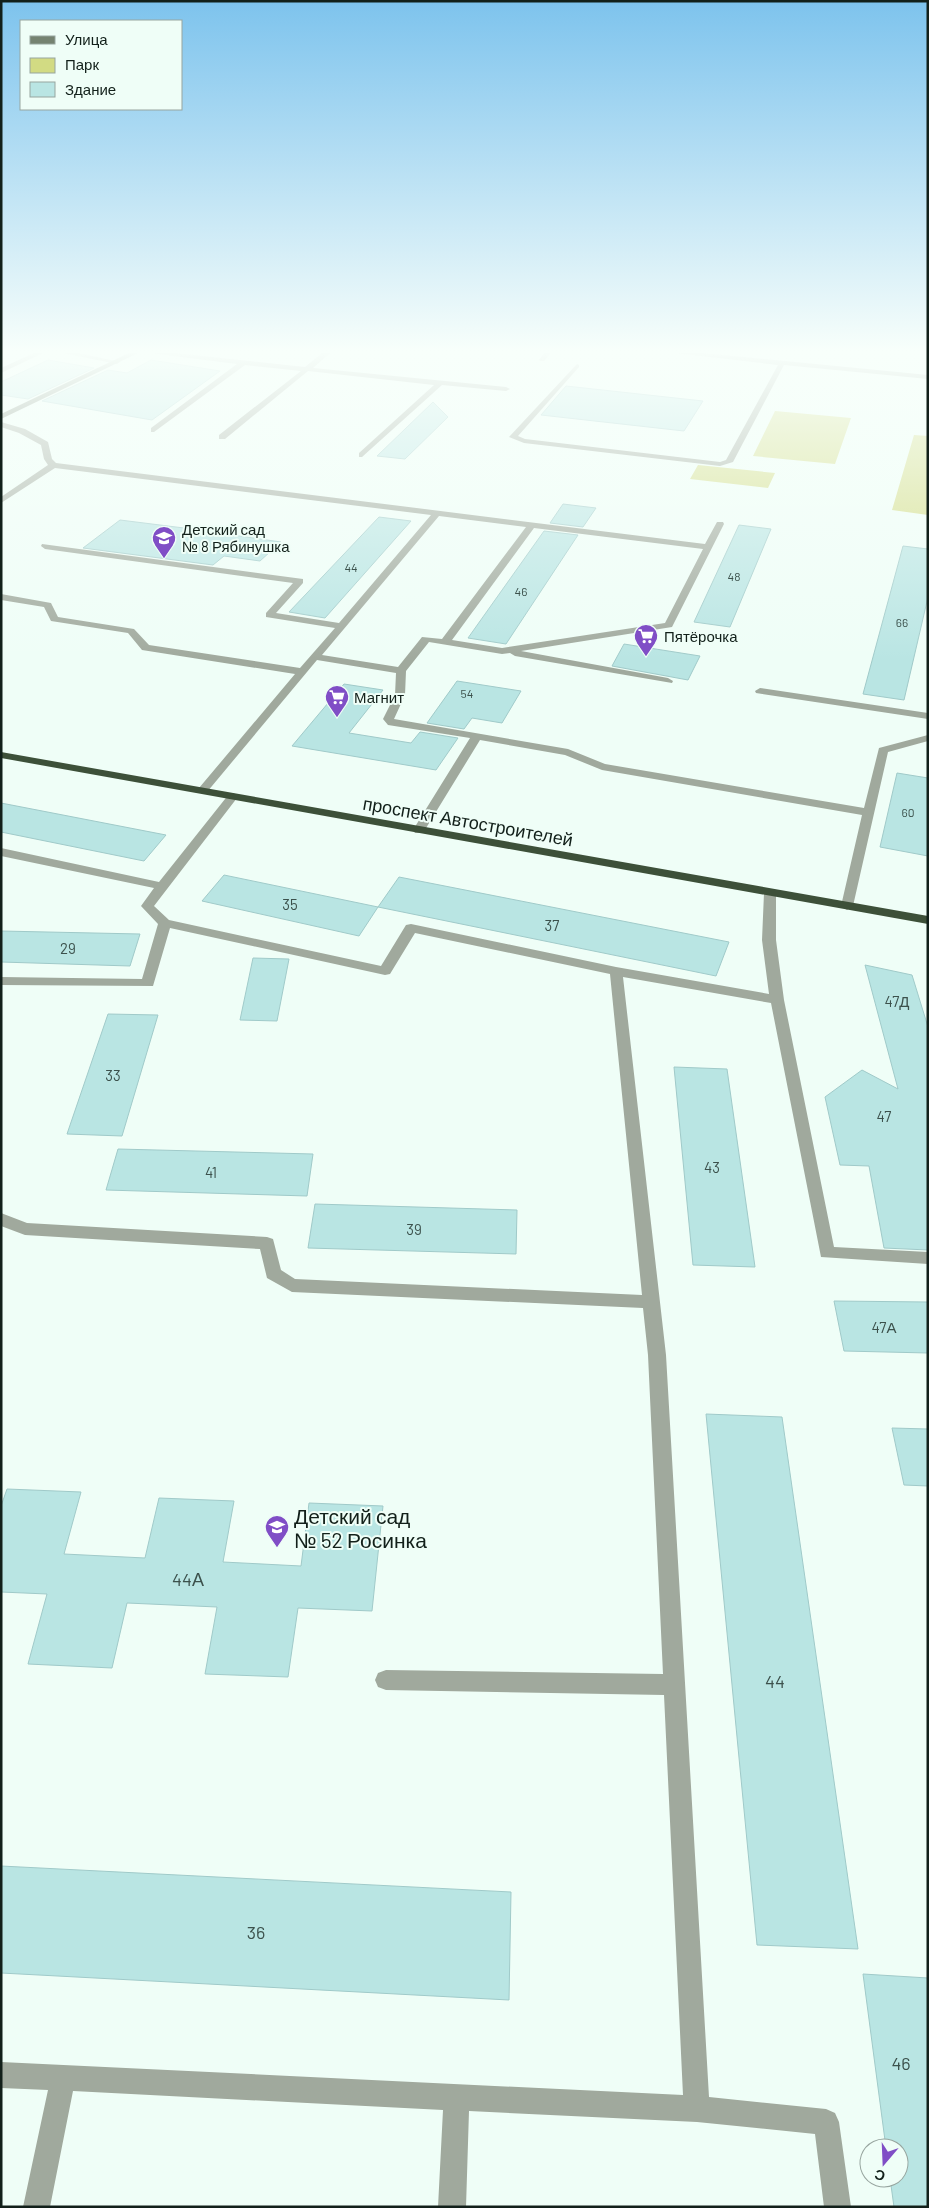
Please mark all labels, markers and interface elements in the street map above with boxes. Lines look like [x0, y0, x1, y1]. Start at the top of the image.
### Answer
legend [20, 20, 182, 110]
text: Улица [65, 30, 108, 48]
text: Парк [65, 55, 99, 73]
text: Здание [65, 80, 116, 98]
place label: Детский сад № 8 Рябинушка [182, 520, 290, 555]
school or university icon: Детский сад № 8 Рябинушка [151, 525, 177, 559]
house number: 44 [344, 560, 358, 574]
house number: 48 [728, 569, 740, 583]
house number: 46 [515, 584, 527, 598]
house number: 66 [896, 615, 908, 629]
supermarket icon: Пятёрочка [633, 623, 659, 657]
place label: Пятёрочка [664, 627, 738, 645]
supermarket icon: Магнит [324, 684, 350, 718]
house number: 54 [461, 686, 473, 700]
place label: Магнит [354, 688, 404, 706]
street label: проспект Автостроителей [361, 792, 575, 850]
house number: 60 [902, 805, 914, 819]
house number: 35 [282, 895, 298, 913]
house number: 37 [545, 916, 559, 934]
house number: 29 [60, 939, 76, 957]
house number: 47Д [884, 992, 910, 1010]
house number: 33 [105, 1066, 121, 1084]
house number: 47 [877, 1107, 891, 1125]
house number: 43 [704, 1158, 720, 1176]
house number: 41 [205, 1163, 217, 1181]
house number: 39 [406, 1220, 422, 1238]
house number: 47А [872, 1318, 896, 1336]
place label: Детский сад № 52 Росинка [294, 1503, 427, 1552]
school or university icon: Детский сад № 52 Росинка [264, 1514, 290, 1548]
house number: 44А [172, 1568, 204, 1590]
house number: 44 [765, 1670, 785, 1692]
house number: 36 [247, 1921, 265, 1943]
house number: 46 [891, 2052, 911, 2074]
north arrow [859, 2138, 909, 2188]
text: С [872, 2166, 887, 2185]

